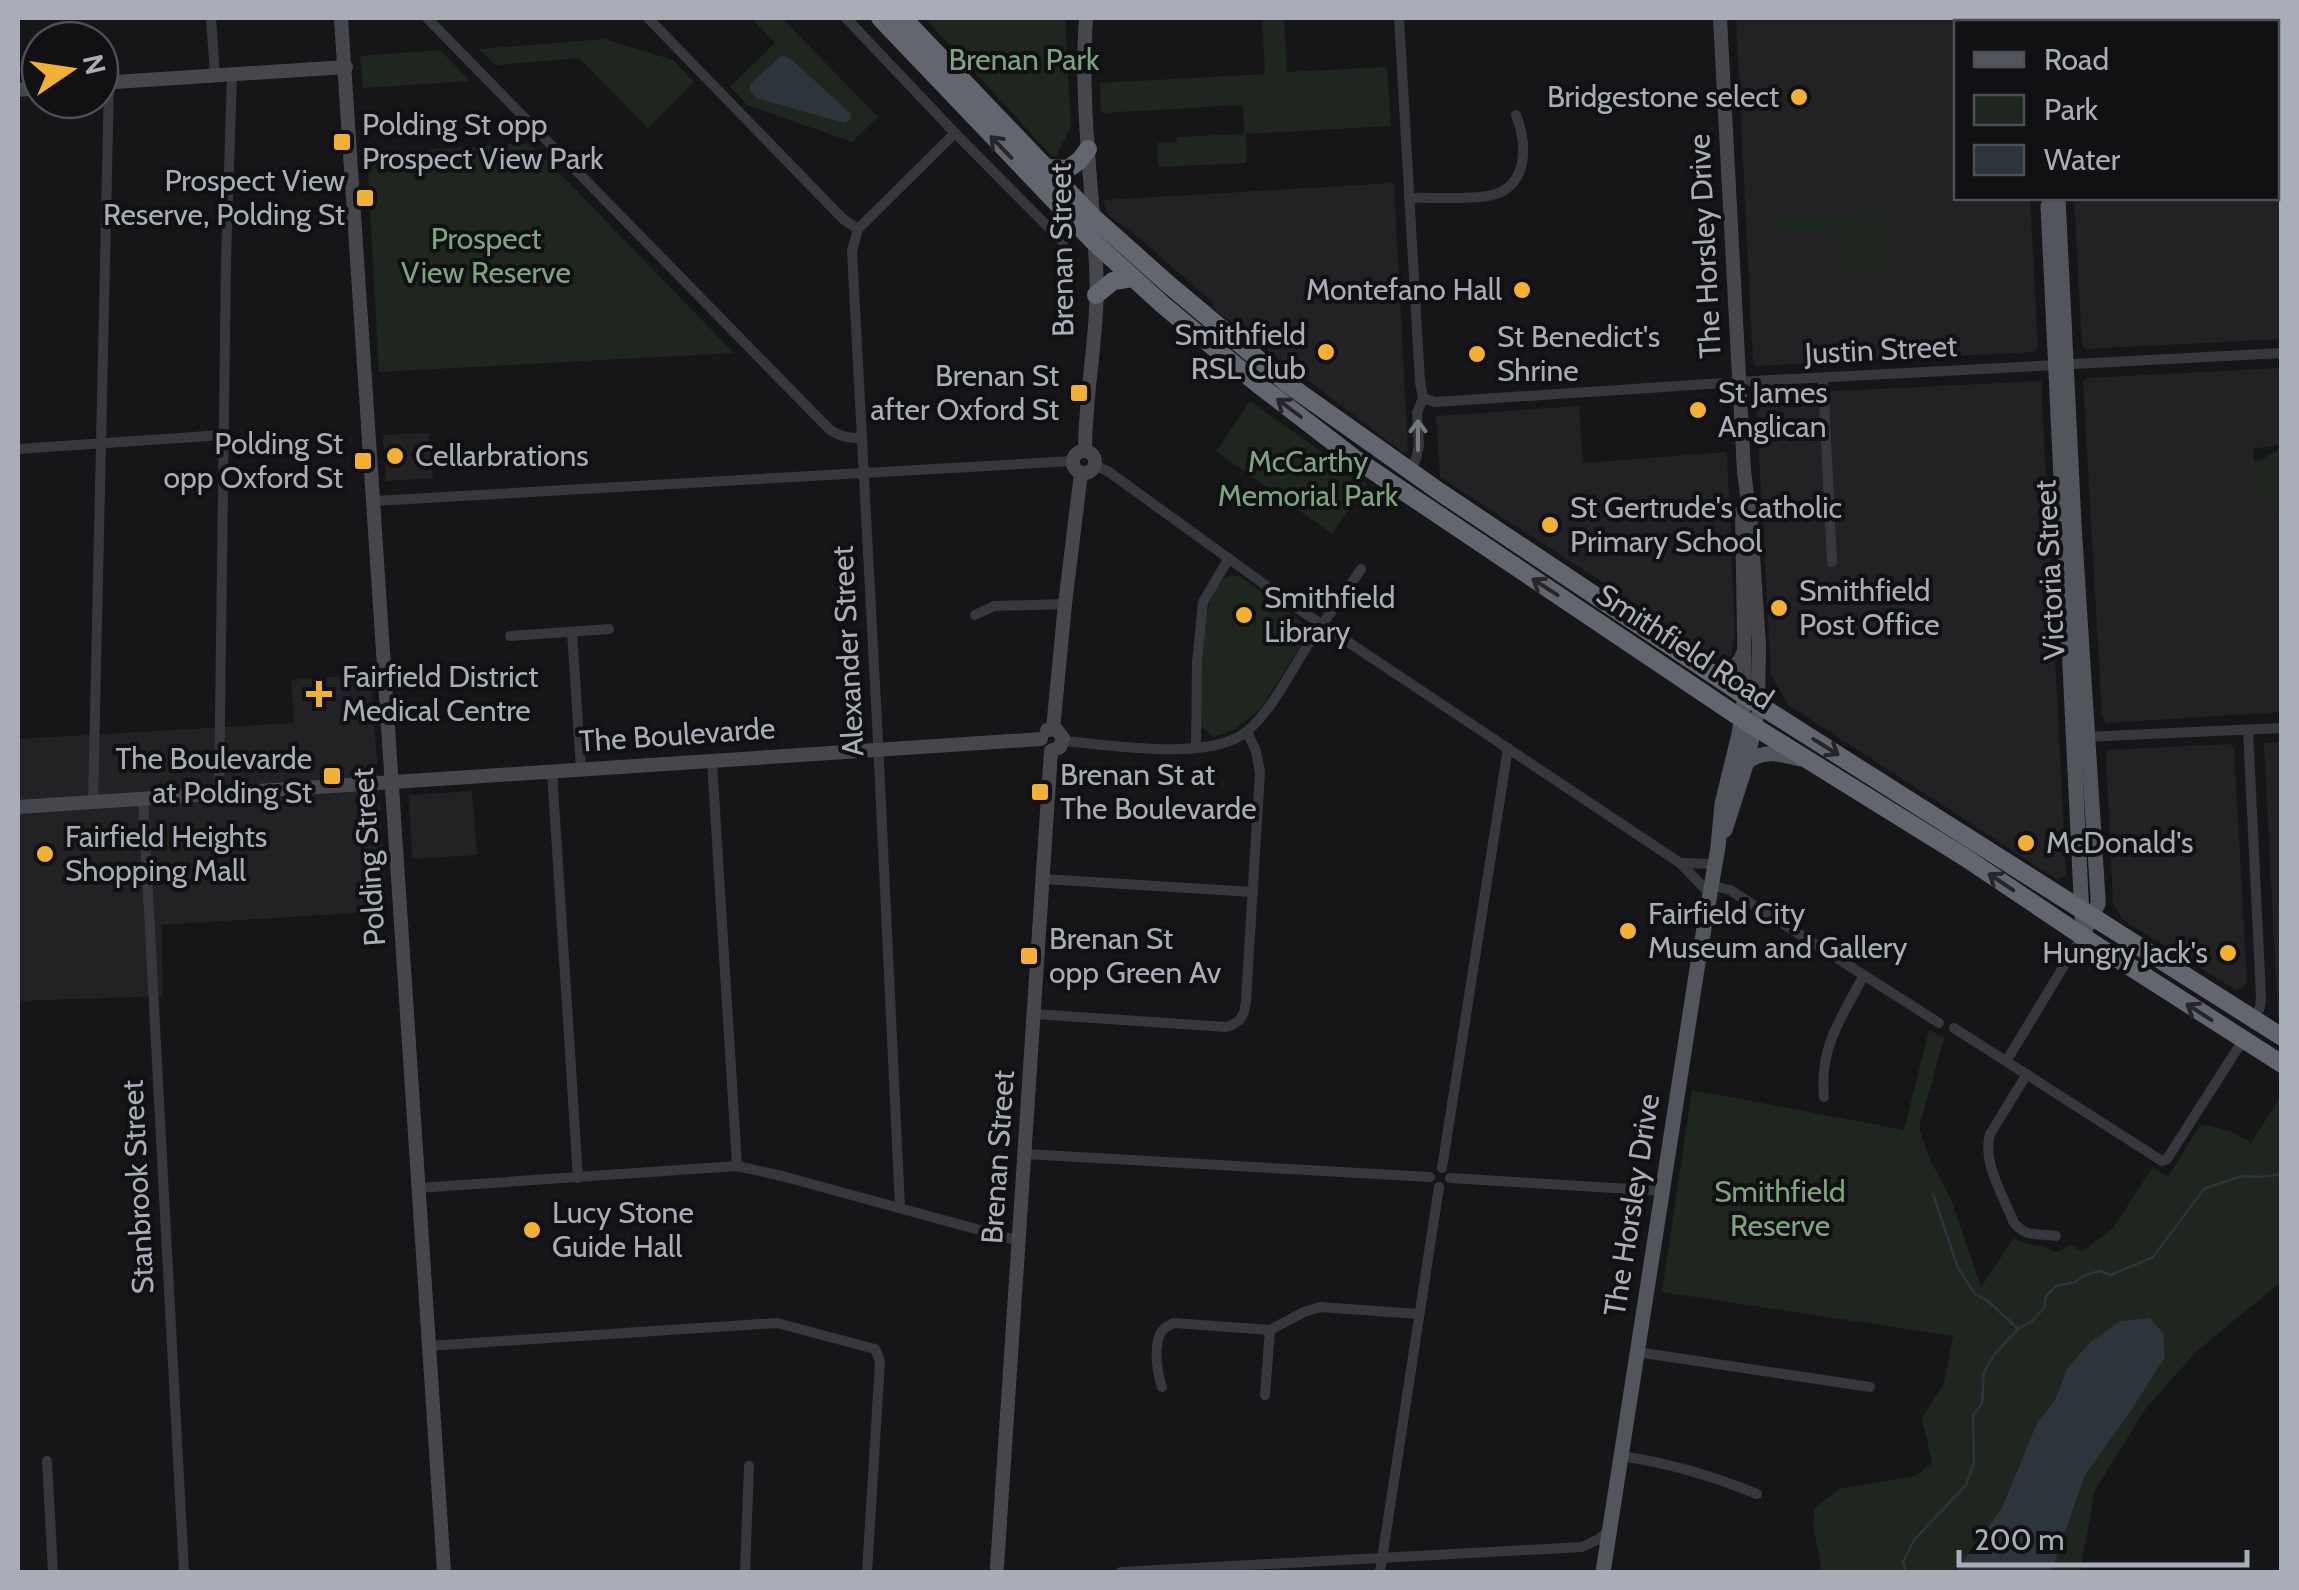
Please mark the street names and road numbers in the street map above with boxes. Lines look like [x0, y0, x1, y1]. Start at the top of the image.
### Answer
street label: The Horsley Drive [1680, 133, 1729, 359]
street label: Brenan Street [1041, 163, 1082, 337]
street label: Justin Street [1803, 327, 1958, 372]
street label: Victoria Street [2026, 479, 2073, 661]
street label: Alexander Street [824, 545, 871, 757]
street label: Smithfield Road [1590, 576, 1781, 717]
street label: The Boulevarde [578, 709, 776, 760]
street label: Polding Street [344, 767, 393, 947]
street label: Brenan Street [973, 1069, 1022, 1245]
street label: Stanbrook Street [113, 1079, 162, 1295]
street label: The Horsley Drive [1596, 1091, 1667, 1319]

